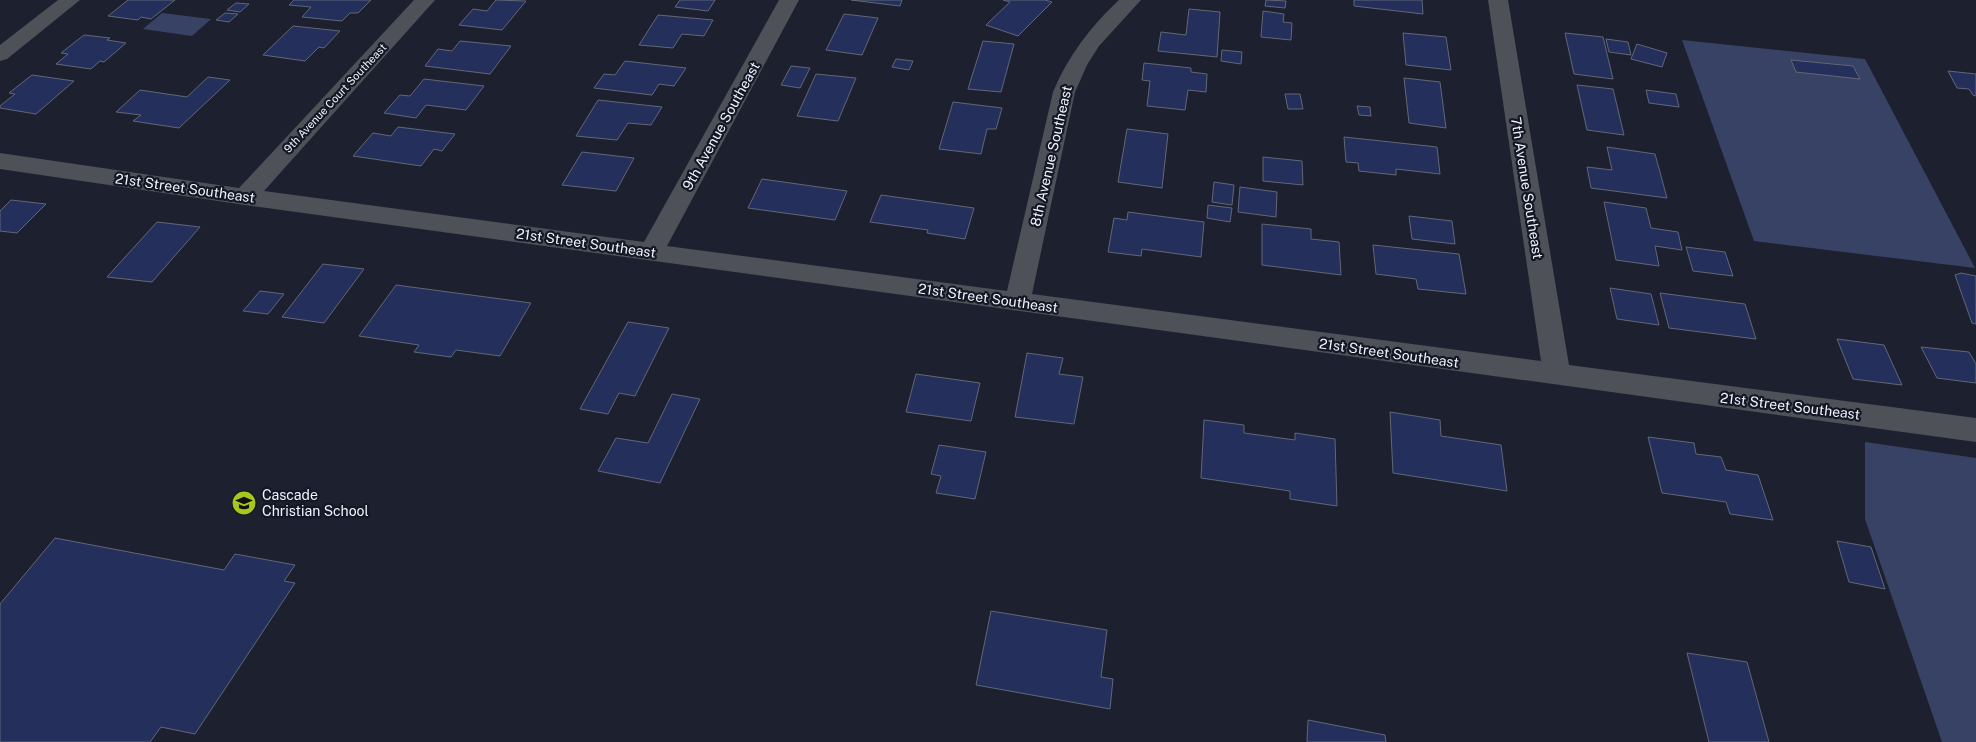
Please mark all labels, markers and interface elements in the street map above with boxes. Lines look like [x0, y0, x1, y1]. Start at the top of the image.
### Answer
street label: 9th Avenue Court Southeast [281, 41, 389, 155]
street label: 9th Avenue Southeast [679, 59, 763, 193]
street label: 8th Avenue Southeast [1027, 84, 1075, 228]
street label: 7th Avenue Southeast [1508, 116, 1546, 260]
street label: 21st Street Southeast [114, 170, 256, 206]
street label: 21st Street Southeast [515, 225, 657, 261]
street label: 21st Street Southeast [917, 280, 1059, 316]
street label: 21st Street Southeast [1318, 335, 1460, 371]
street label: 21st Street Southeast [1719, 389, 1861, 423]
place label: Cascade Christian School [262, 487, 369, 519]
school or university icon: Cascade Christian School [231, 490, 257, 516]

